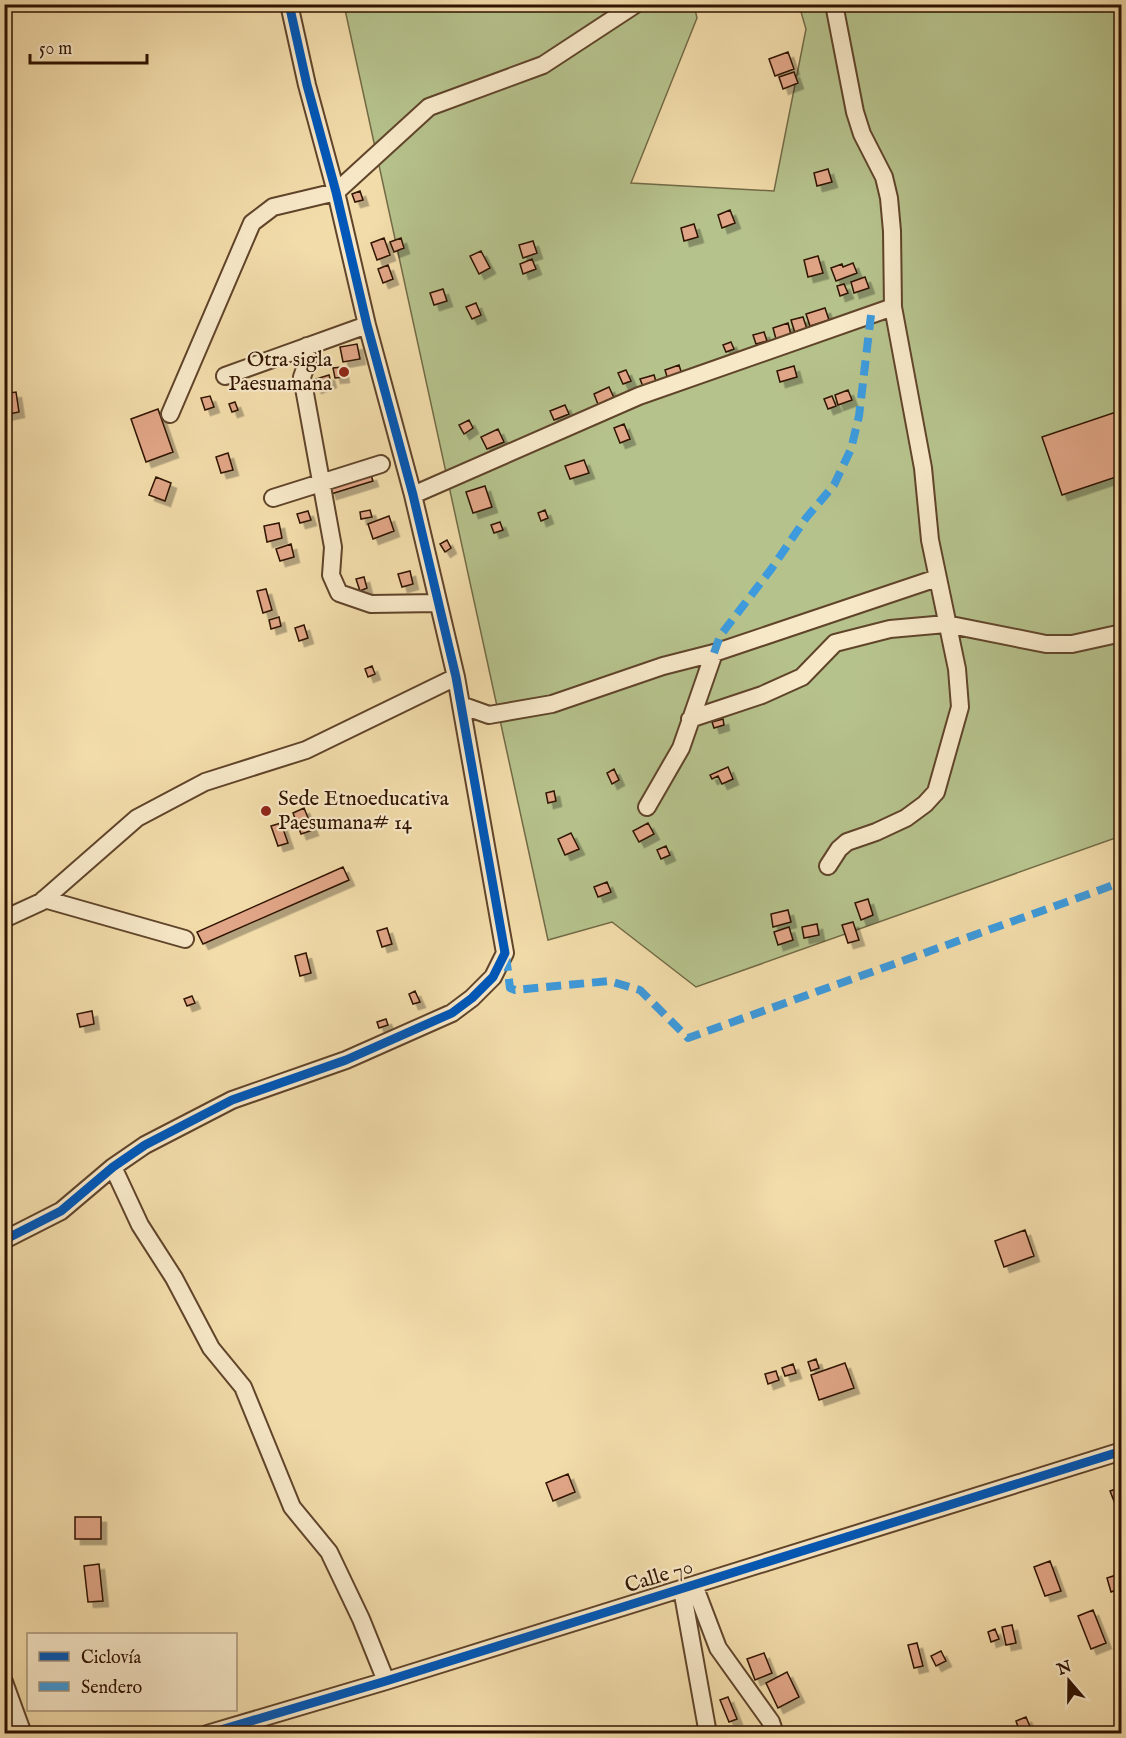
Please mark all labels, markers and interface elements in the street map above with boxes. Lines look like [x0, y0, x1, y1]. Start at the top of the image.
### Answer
scale bar [30, 27, 147, 65]
text: 50 m [39, 38, 72, 61]
place label: Otra sigla Paesuamana [228, 347, 333, 398]
marker: Otra sigla Paesuamana [337, 365, 351, 379]
place label: Sede Etnoeducativa Paesumana# 14 [278, 786, 450, 837]
marker: Sede Etnoeducativa Paesumana# 14 [259, 804, 273, 818]
street label: Calle 70 [622, 1554, 696, 1600]
legend [27, 1633, 237, 1711]
text: Ciclovía [81, 1647, 141, 1670]
north arrow [1039, 1651, 1099, 1711]
text: N [1054, 1657, 1075, 1681]
text: Sendero [81, 1677, 143, 1700]

